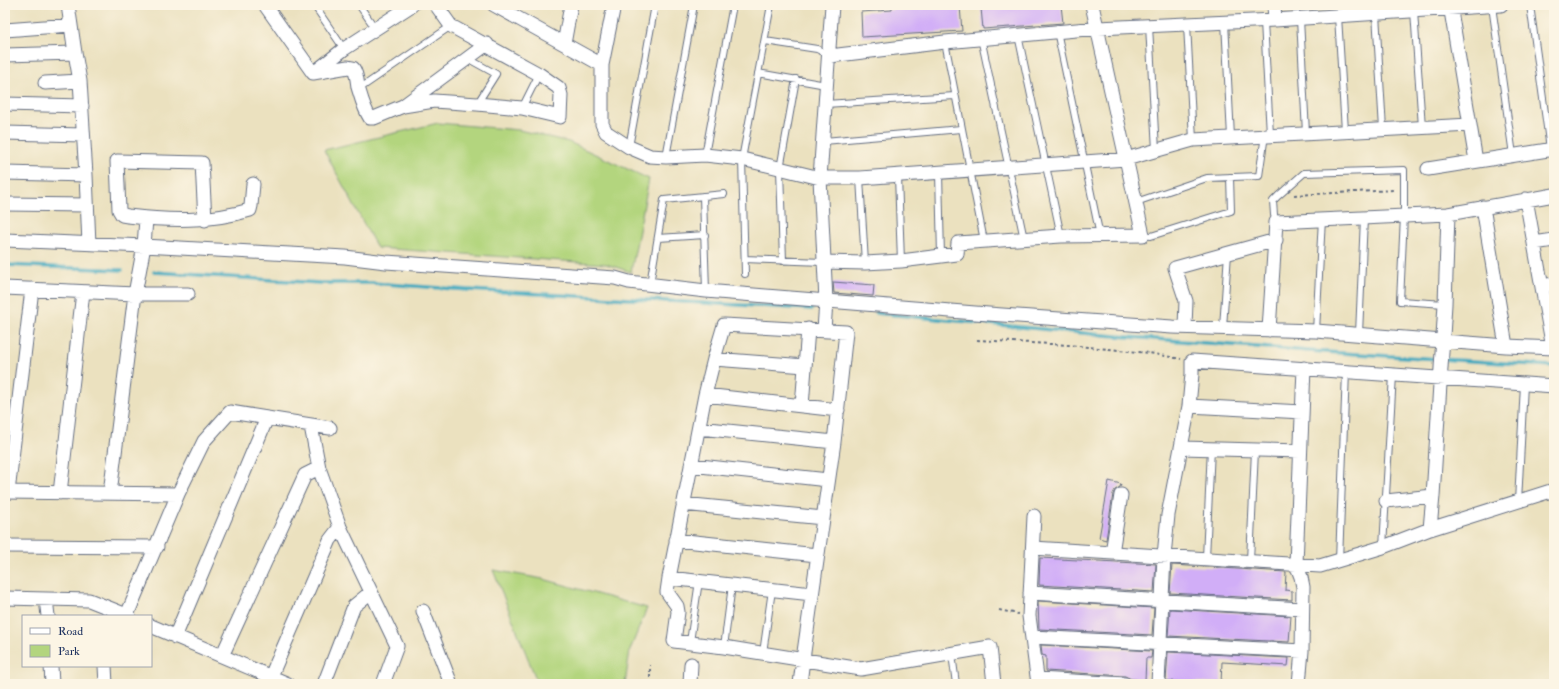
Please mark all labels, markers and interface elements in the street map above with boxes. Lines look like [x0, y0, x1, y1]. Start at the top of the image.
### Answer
legend [22, 615, 152, 667]
text: Road [58, 624, 83, 639]
text: Park [58, 644, 80, 659]

